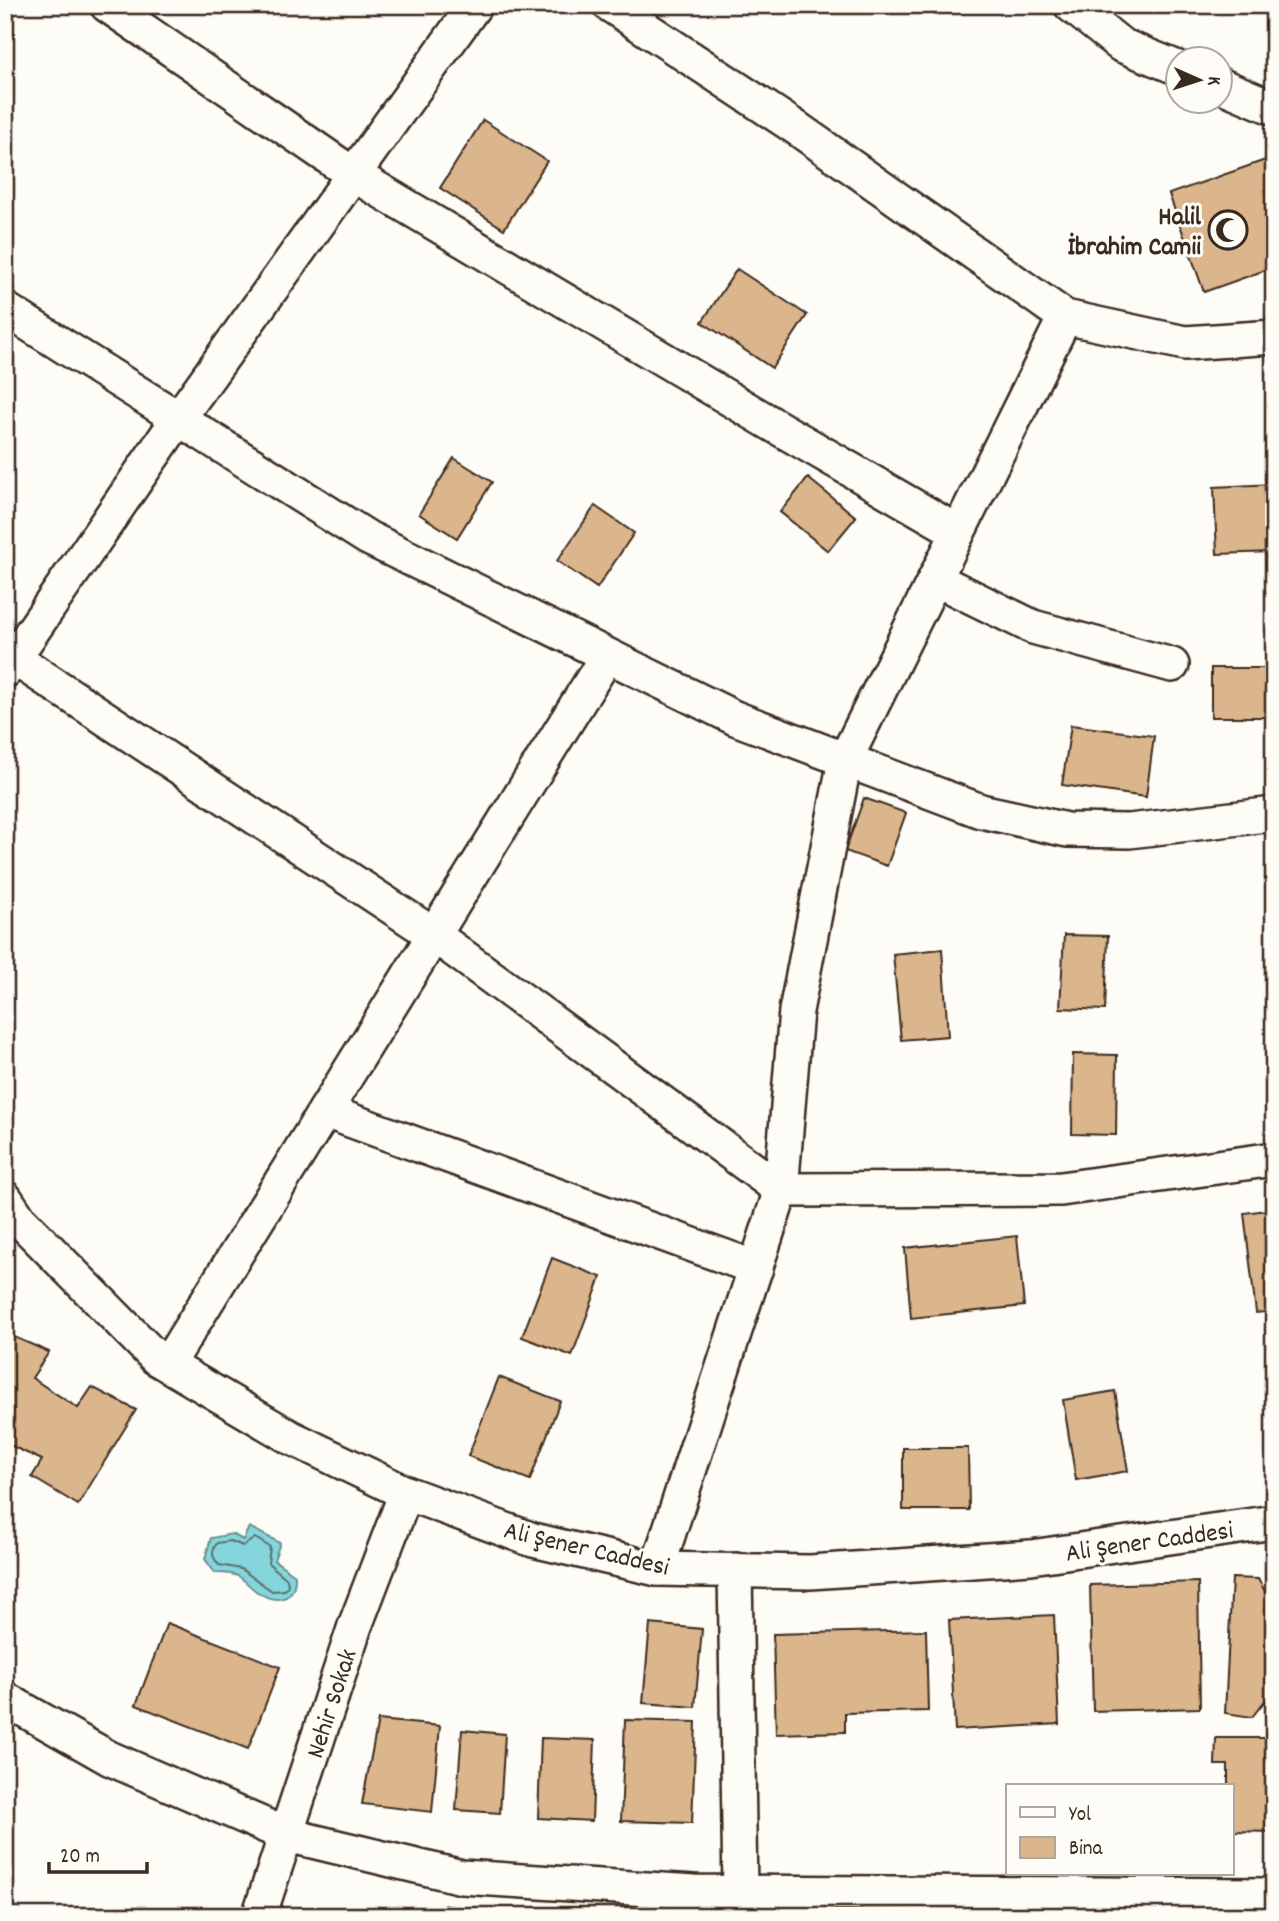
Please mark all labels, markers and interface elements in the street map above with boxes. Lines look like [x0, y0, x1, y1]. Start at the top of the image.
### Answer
north arrow [1164, 46, 1234, 116]
text: K [1199, 76, 1226, 86]
place label: Halil İbrahim Camii [1068, 200, 1202, 267]
mosque icon: Halil İbrahim Camii [1207, 209, 1249, 251]
street label: Ali Şener Caddesi [500, 1513, 673, 1587]
street label: Ali Şener Caddesi [1063, 1513, 1236, 1574]
street label: Nehir Sokak [298, 1645, 368, 1764]
legend [1006, 1784, 1234, 1876]
text: Yol [1069, 1801, 1091, 1831]
scale bar [49, 1830, 147, 1874]
text: Bina [1069, 1835, 1103, 1865]
text: 20 m [60, 1843, 100, 1873]

